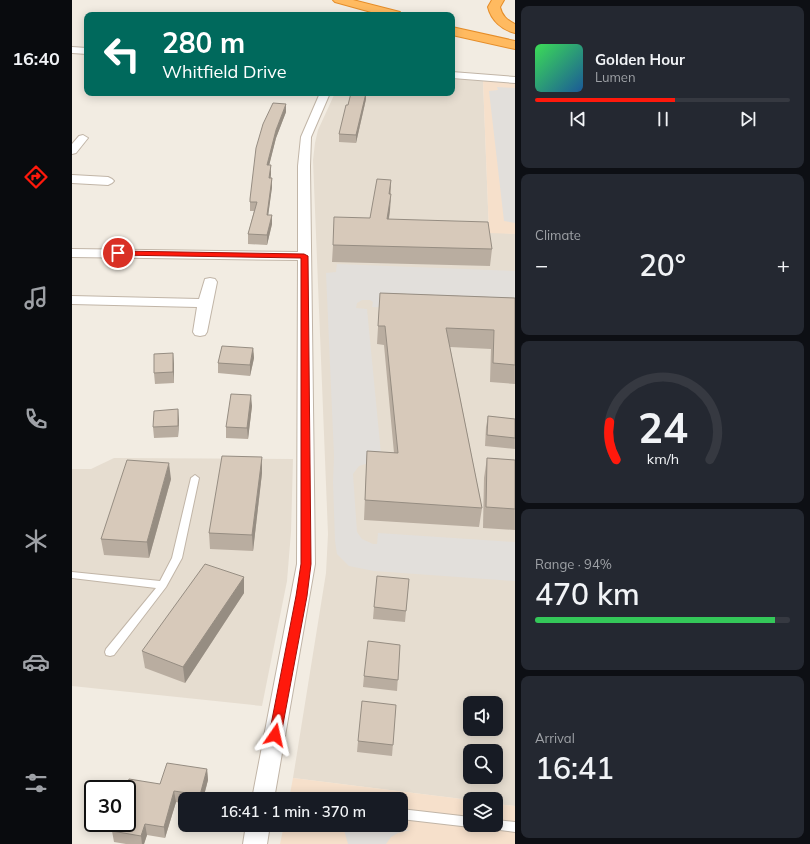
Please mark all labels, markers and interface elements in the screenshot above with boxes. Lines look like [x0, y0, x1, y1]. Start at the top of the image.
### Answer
text: 280 m [162, 25, 245, 60]
icon: left [96, 28, 148, 80]
text: 16:40 [12, 47, 60, 70]
text: Golden Hour [595, 50, 685, 69]
text: Whitfield Drive [162, 60, 287, 83]
text: Lumen [595, 69, 636, 85]
icon: previous [567, 108, 589, 130]
icon: pause [652, 108, 674, 130]
icon: next [737, 108, 759, 130]
icon: directions [22, 163, 50, 191]
text: Climate [535, 227, 581, 243]
pin [101, 236, 135, 270]
icon: arrive [107, 242, 129, 264]
text: 20° [639, 246, 686, 284]
text: − [535, 251, 548, 279]
text: + [777, 251, 790, 279]
icon: music [22, 284, 50, 312]
text: 24 [638, 401, 687, 453]
icon: phone [22, 405, 50, 433]
text: km/h [646, 450, 679, 468]
icon: climate [22, 527, 50, 555]
text: Range · 94% [535, 556, 612, 572]
text: 470 km [535, 575, 640, 613]
icon: car [22, 648, 50, 676]
map controls [463, 696, 503, 832]
button: sound [463, 696, 503, 736]
position arrow [254, 714, 296, 756]
text: Arrival [535, 730, 575, 746]
button: search [463, 744, 503, 784]
text: 16:41 [535, 749, 614, 787]
icon: filters [22, 769, 50, 797]
speed limit sign: 30 [84, 780, 136, 832]
button: layers [463, 792, 503, 832]
text: 16:41 · 1 min · 370 m [220, 802, 366, 821]

